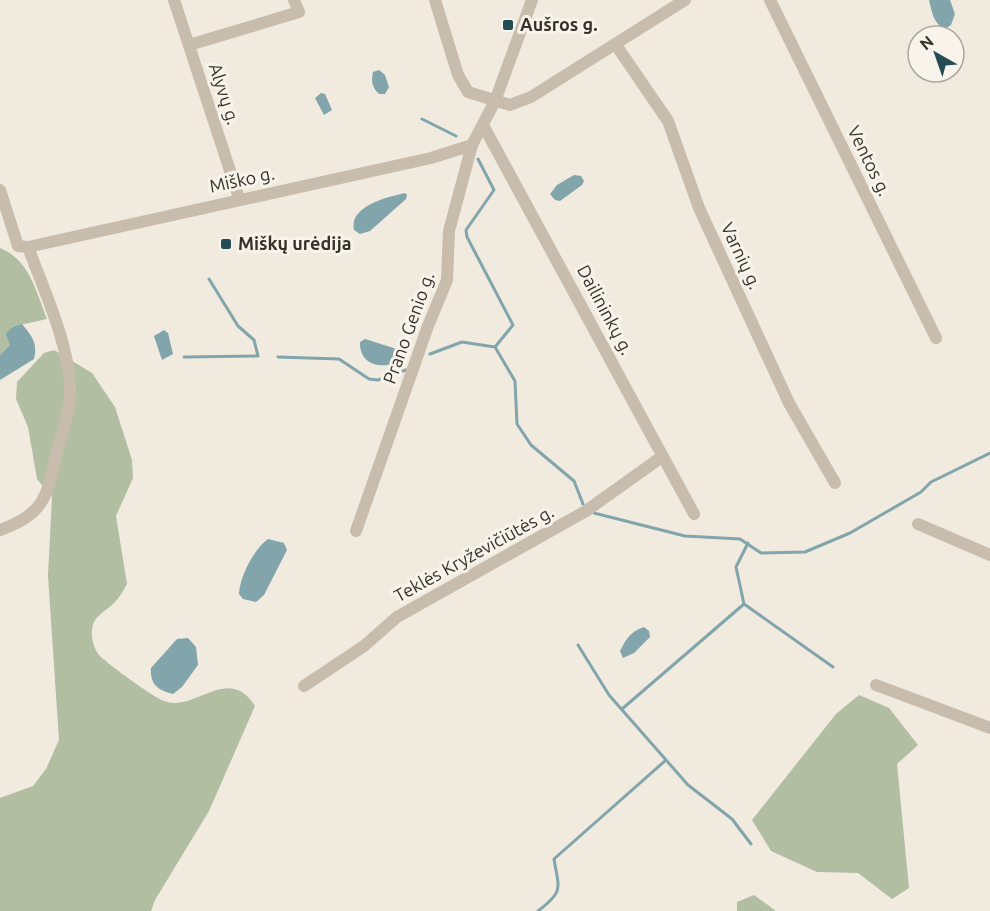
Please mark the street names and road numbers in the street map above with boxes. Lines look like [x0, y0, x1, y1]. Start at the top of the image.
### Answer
street label: Alyvų g. [206, 60, 244, 127]
street label: Ventos g. [844, 122, 895, 199]
street label: Miško g. [207, 162, 276, 196]
street label: Varnių g. [718, 219, 766, 292]
street label: Dailininkų g. [574, 261, 638, 358]
street label: Prano Genio g. [379, 269, 438, 386]
street label: Teklės Kryževičiūtės g. [390, 501, 557, 605]

